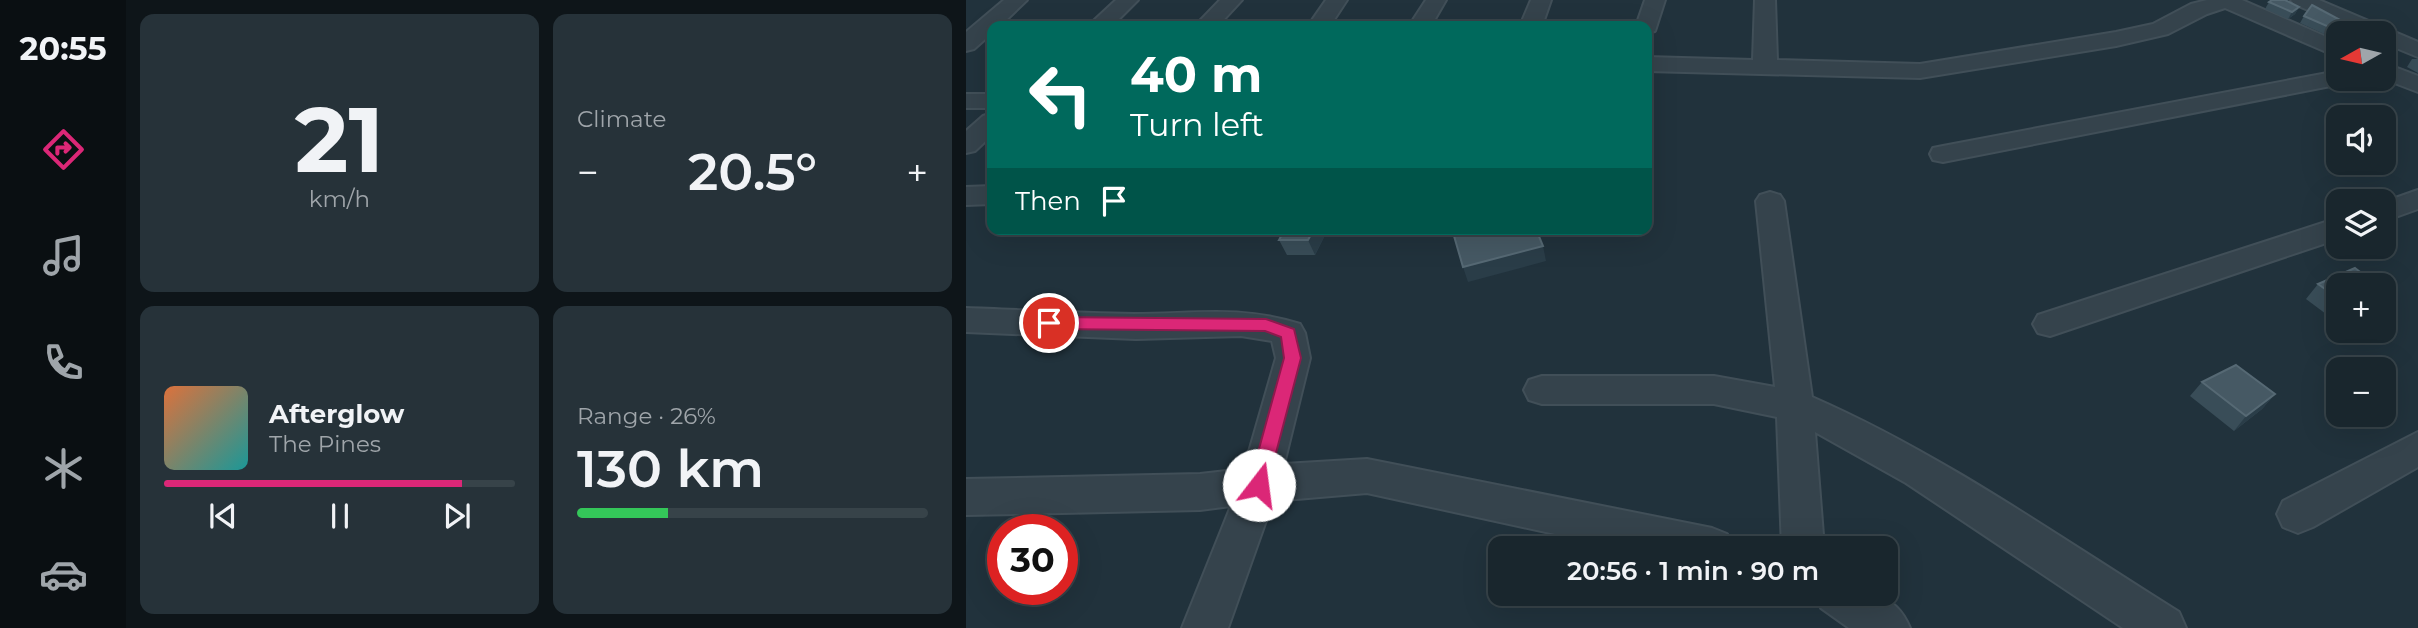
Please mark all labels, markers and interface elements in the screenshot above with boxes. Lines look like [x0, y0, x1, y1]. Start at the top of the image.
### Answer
north arrow [2326, 21, 2396, 91]
map controls [2326, 21, 2396, 427]
text: 20:55 [20, 29, 106, 68]
text: 40 m [1130, 45, 1262, 104]
icon: left [1015, 49, 1106, 140]
text: 21 [295, 84, 384, 195]
text: Climate [577, 105, 666, 133]
text: Turn left [1130, 105, 1264, 144]
button: sound [2326, 105, 2396, 175]
icon: directions [39, 125, 88, 174]
text: 20.5° [688, 140, 817, 203]
text: − [577, 149, 599, 196]
text: + [906, 149, 928, 196]
icon: arrive [1095, 182, 1133, 220]
text: km/h [309, 185, 370, 213]
text: Then [1015, 185, 1081, 217]
button: layers [2326, 189, 2396, 259]
icon: music [39, 231, 88, 280]
button: + [2326, 273, 2396, 343]
pin [1019, 293, 1079, 353]
icon: arrive [1030, 304, 1068, 342]
icon: phone [39, 338, 88, 387]
button: − [2326, 357, 2396, 427]
text: Afterglow [269, 398, 404, 430]
text: Range · 26% [577, 402, 716, 430]
text: The Pines [269, 430, 381, 458]
text: 130 km [577, 437, 764, 500]
icon: climate [39, 444, 88, 493]
position arrow [1222, 448, 1296, 522]
icon: previous [204, 497, 242, 535]
icon: pause [321, 497, 359, 535]
icon: next [438, 497, 476, 535]
speed limit sign: 30 [987, 514, 1078, 605]
icon: car [39, 550, 88, 599]
text: 20:56 · 1 min · 90 m [1567, 555, 1819, 587]

